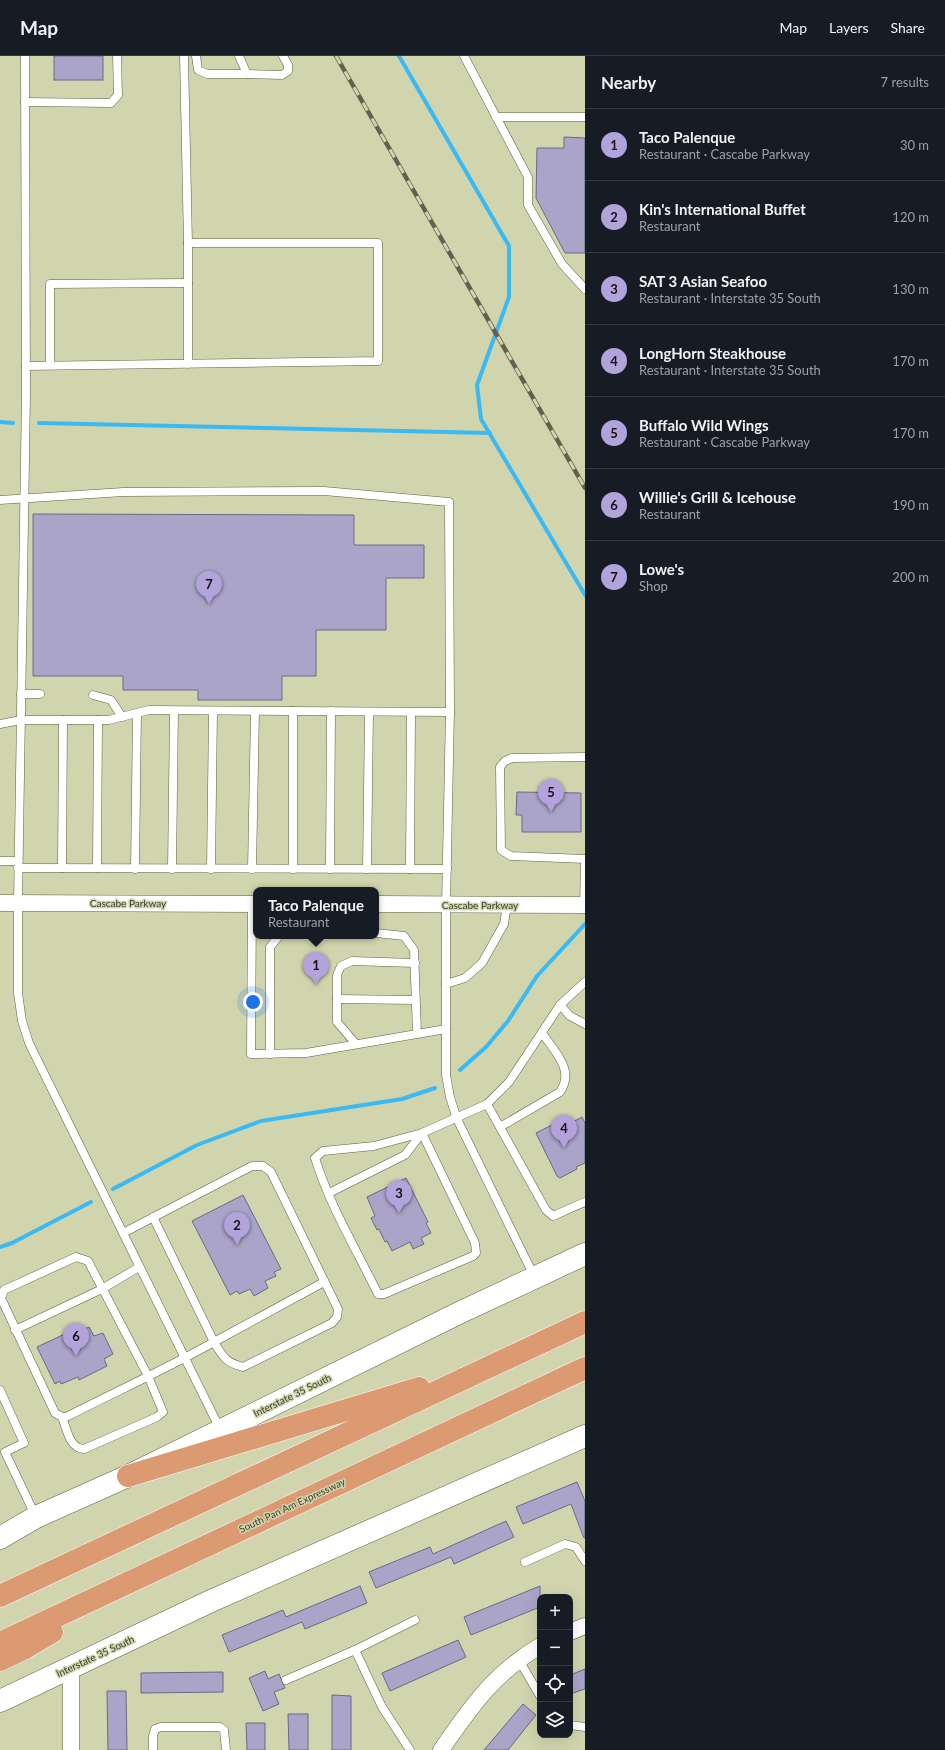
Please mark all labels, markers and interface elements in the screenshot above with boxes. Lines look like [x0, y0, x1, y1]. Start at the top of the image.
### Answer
text: Map [20, 16, 58, 39]
text: Map [779, 19, 807, 36]
text: Layers [829, 19, 869, 36]
text: Share [891, 19, 925, 36]
text: Nearby [601, 72, 656, 93]
text: 7 results [881, 74, 929, 90]
text: Taco Palenque [639, 128, 735, 146]
text: 1 [610, 137, 618, 153]
text: 30 m [900, 137, 929, 153]
text: Restaurant · Cascabe Parkway [639, 146, 810, 162]
text: Kin's International Buffet [639, 200, 806, 218]
text: 2 [610, 209, 618, 225]
text: 120 m [892, 209, 929, 225]
text: Restaurant [639, 218, 701, 234]
text: SAT 3 Asian Seafoo [639, 272, 767, 290]
text: 3 [610, 281, 618, 297]
text: 130 m [892, 281, 929, 297]
text: Restaurant · Interstate 35 South [639, 290, 821, 306]
text: LongHorn Steakhouse [639, 344, 786, 362]
text: 4 [610, 353, 618, 369]
text: 170 m [892, 353, 929, 369]
text: Restaurant · Interstate 35 South [639, 362, 821, 378]
text: Buffalo Wild Wings [639, 416, 769, 434]
text: 5 [610, 425, 618, 441]
text: 170 m [892, 425, 929, 441]
text: Restaurant · Cascabe Parkway [639, 434, 810, 450]
text: Willie's Grill & Icehouse [639, 488, 796, 506]
text: 6 [610, 497, 618, 513]
text: 190 m [892, 497, 929, 513]
text: Restaurant [639, 506, 701, 522]
text: Lowe's [639, 560, 684, 578]
text: 7 [610, 569, 618, 585]
text: 200 m [892, 569, 929, 585]
pin: 7 [196, 571, 222, 604]
text: Shop [639, 578, 668, 594]
pin: 5 [538, 779, 564, 812]
popup [253, 887, 379, 939]
text: Taco Palenque [268, 896, 364, 914]
street label: Cascabe Parkway [90, 897, 167, 909]
street label: Cascabe Parkway [442, 899, 519, 911]
text: Restaurant [268, 914, 329, 930]
pin: 1 [303, 952, 329, 985]
your location [243, 992, 263, 1012]
pin: 4 [551, 1115, 577, 1148]
pin: 3 [386, 1180, 412, 1213]
pin: 2 [224, 1212, 250, 1245]
pin: 6 [63, 1323, 89, 1356]
street label: Interstate 35 South [251, 1371, 333, 1419]
street label: South Pan Am Expressway [237, 1475, 348, 1535]
map controls [537, 1594, 573, 1738]
button: + [537, 1594, 573, 1630]
button: − [537, 1630, 573, 1666]
street label: Interstate 35 South [54, 1633, 136, 1679]
button: locate [537, 1666, 573, 1702]
button: layers [537, 1702, 573, 1738]

